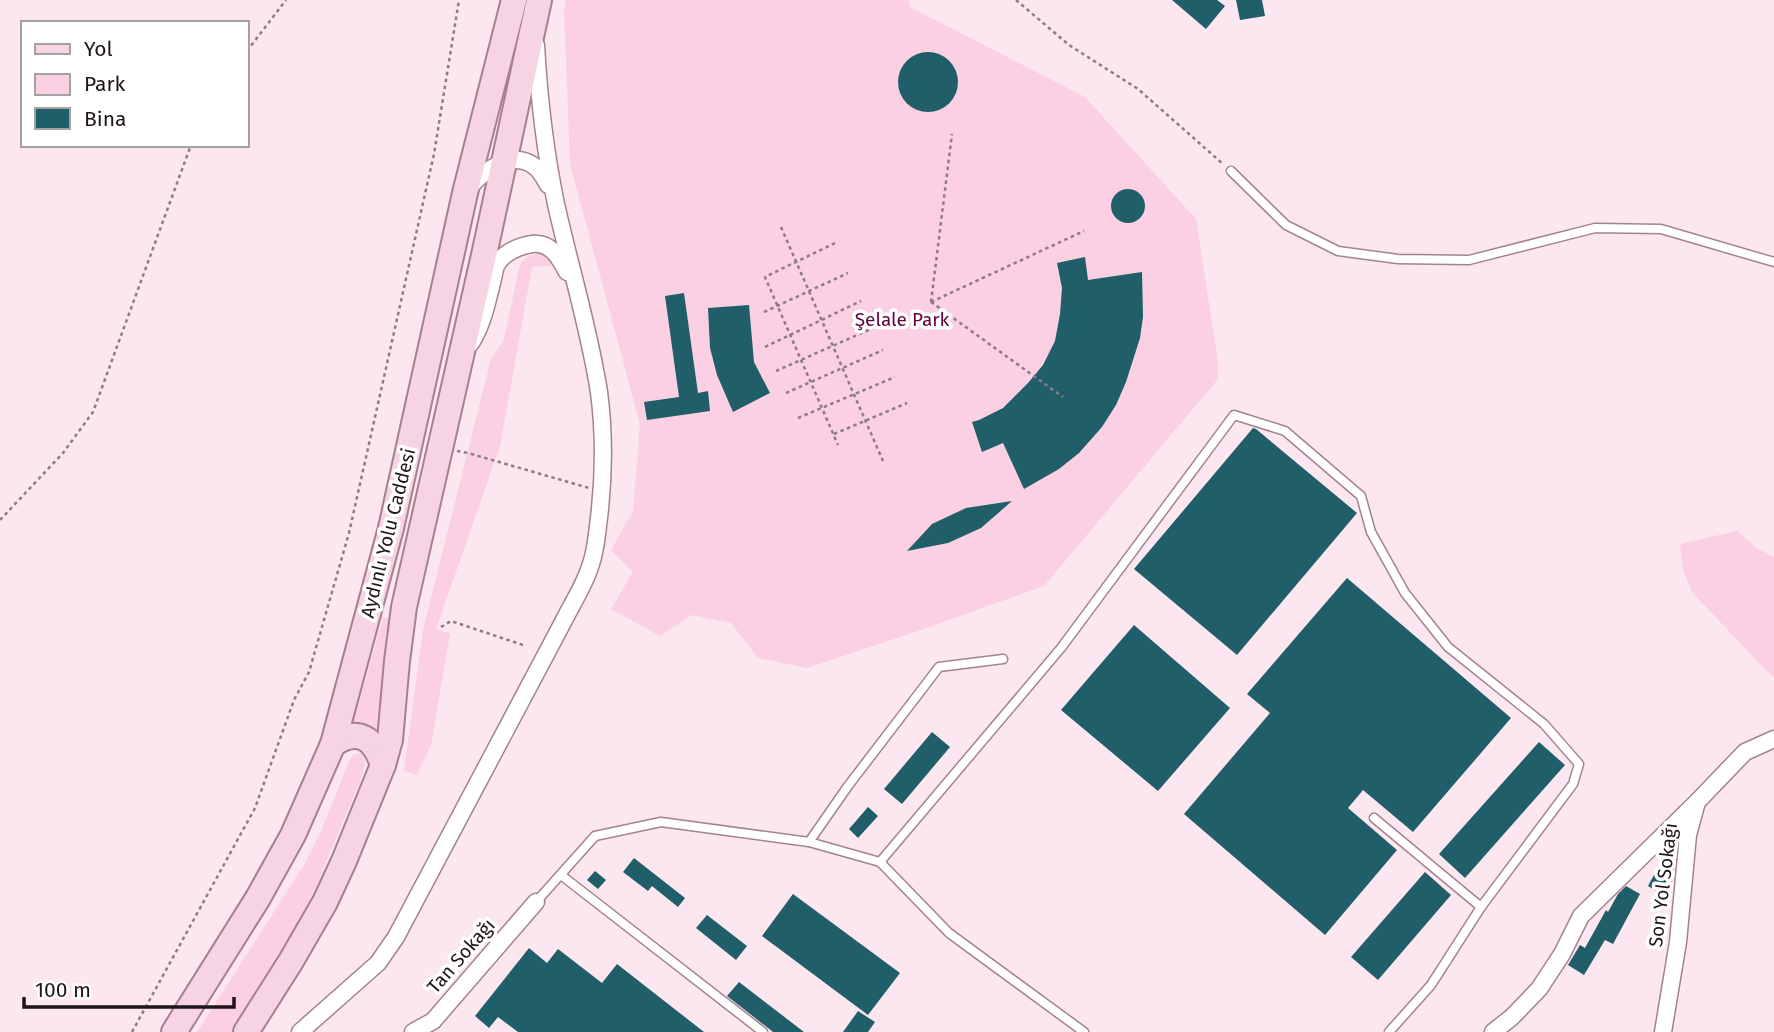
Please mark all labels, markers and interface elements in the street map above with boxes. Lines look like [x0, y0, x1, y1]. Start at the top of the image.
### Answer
legend [21, 21, 248, 147]
text: Yol [84, 36, 113, 62]
text: Park [84, 71, 126, 97]
text: Bina [84, 106, 126, 132]
park label: Şelale Park [855, 308, 950, 331]
street label: Aydınlı Yolu Caddesi [356, 446, 420, 620]
street label: Son Yol Sokağı [1644, 822, 1682, 948]
street label: Tan Sokağı [422, 914, 500, 998]
scale bar [24, 965, 234, 1009]
text: 100 m [35, 977, 91, 1003]

